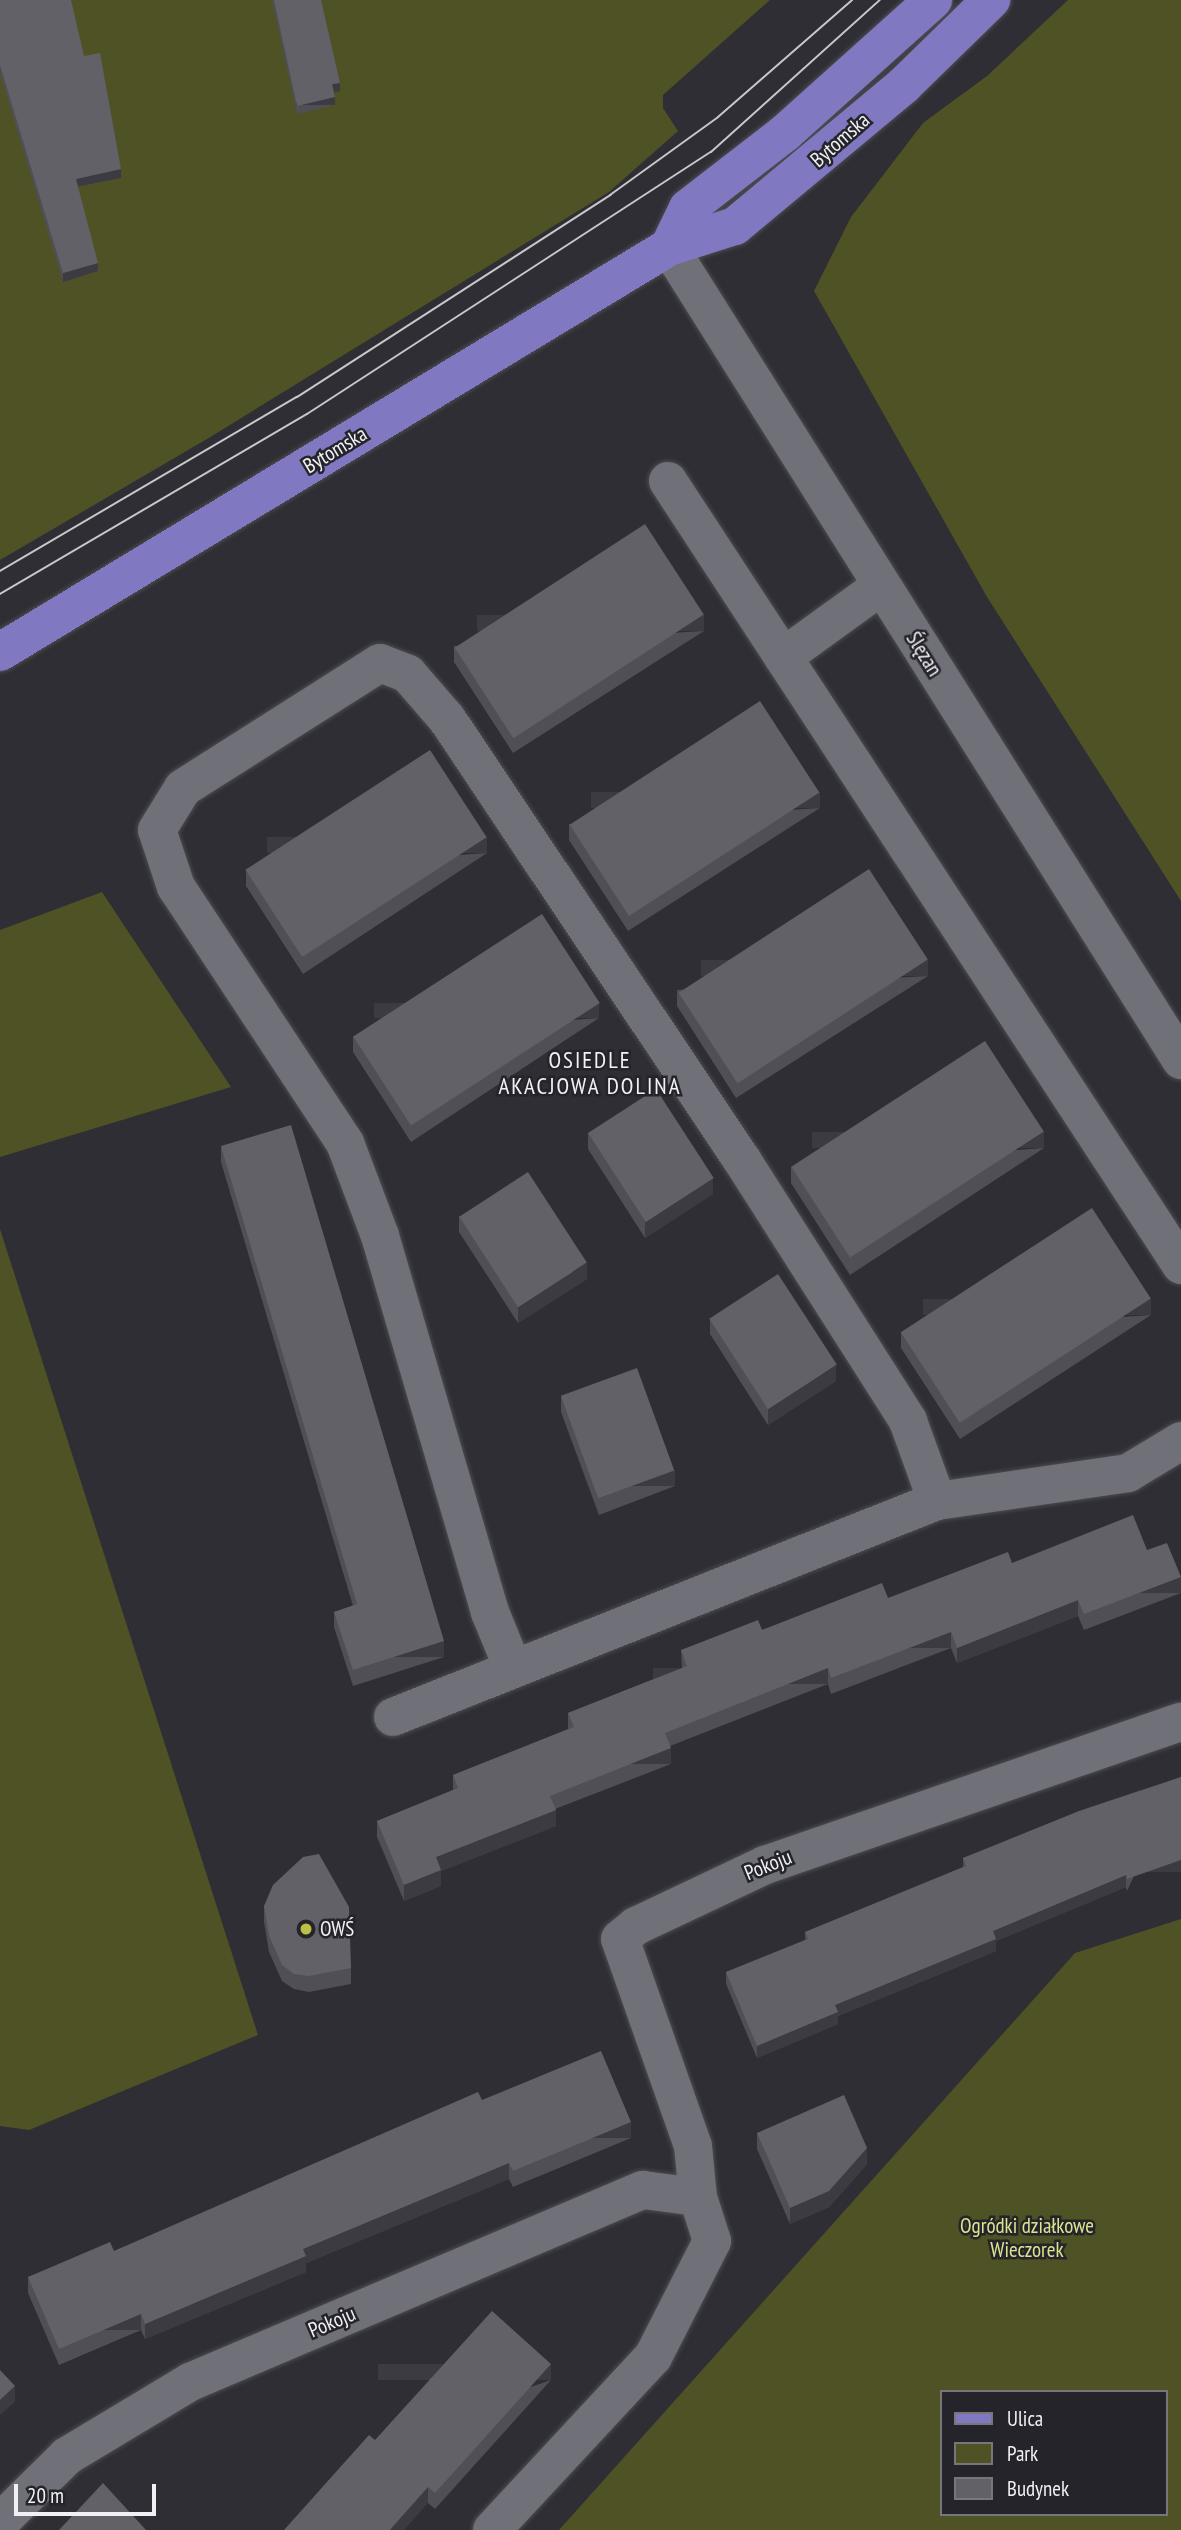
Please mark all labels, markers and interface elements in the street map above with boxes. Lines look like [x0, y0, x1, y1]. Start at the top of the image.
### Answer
street label: Bytomska [805, 108, 875, 172]
street label: Bytomska [299, 421, 371, 479]
street label: Ślęzan [901, 627, 947, 681]
district label: OSIEDLE AKACJOWA DOLINA [500, 1046, 680, 1100]
street label: Pokoju [741, 1844, 795, 1886]
place label: OWŚ [320, 1916, 354, 1942]
marker: OWŚ [298, 1921, 314, 1937]
park label: Ogródki działkowe Wieczorek [960, 2213, 1094, 2263]
street label: Pokoju [305, 2301, 359, 2343]
legend [940, 2390, 1167, 2516]
text: Ulica [1007, 2405, 1043, 2432]
text: Park [1007, 2440, 1038, 2467]
scale bar [18, 2470, 159, 2514]
text: Budynek [1007, 2475, 1069, 2502]
text: 20 m [27, 2482, 64, 2509]

